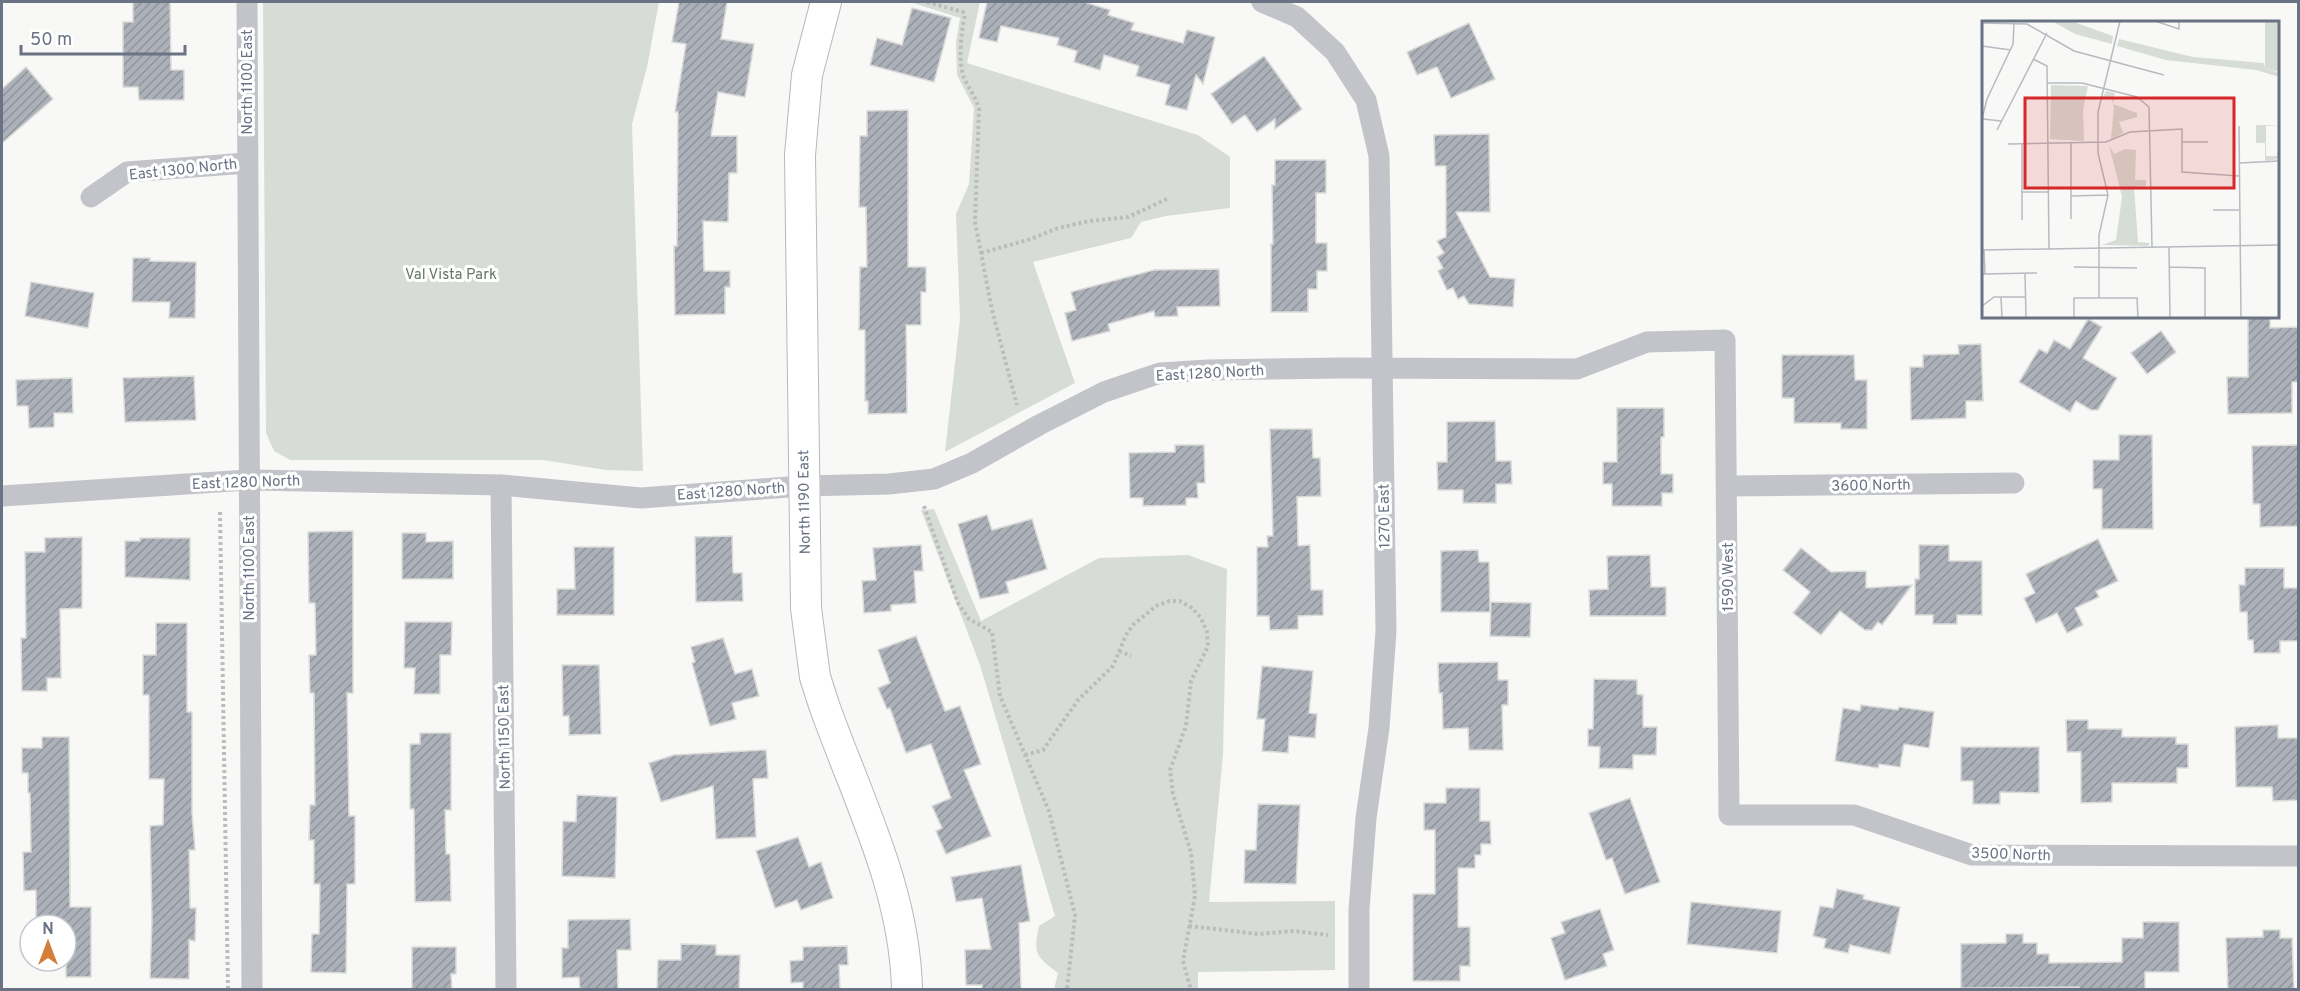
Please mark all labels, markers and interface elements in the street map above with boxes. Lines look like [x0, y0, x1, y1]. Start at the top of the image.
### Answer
scale bar [21, 18, 184, 56]
inset map [1982, 21, 2279, 318]
text: 50 m [30, 29, 72, 52]
street label: North 1100 East [239, 29, 258, 135]
street label: East 1300 North [128, 155, 238, 186]
park label: Val Vista Park [405, 266, 497, 285]
street label: East 1280 North [1155, 362, 1265, 387]
street label: North 1190 East [795, 449, 816, 555]
street label: East 1280 North [191, 472, 301, 495]
street label: 3600 North [1831, 476, 1911, 497]
street label: East 1280 North [676, 479, 786, 506]
street label: 1270 East [1375, 484, 1396, 548]
street label: North 1100 East [241, 515, 260, 621]
street label: 1590 West [1720, 542, 1739, 612]
street label: North 1150 East [495, 684, 516, 790]
street label: 3500 North [1971, 845, 2051, 866]
north arrow [18, 913, 78, 973]
text: N [42, 920, 54, 940]

